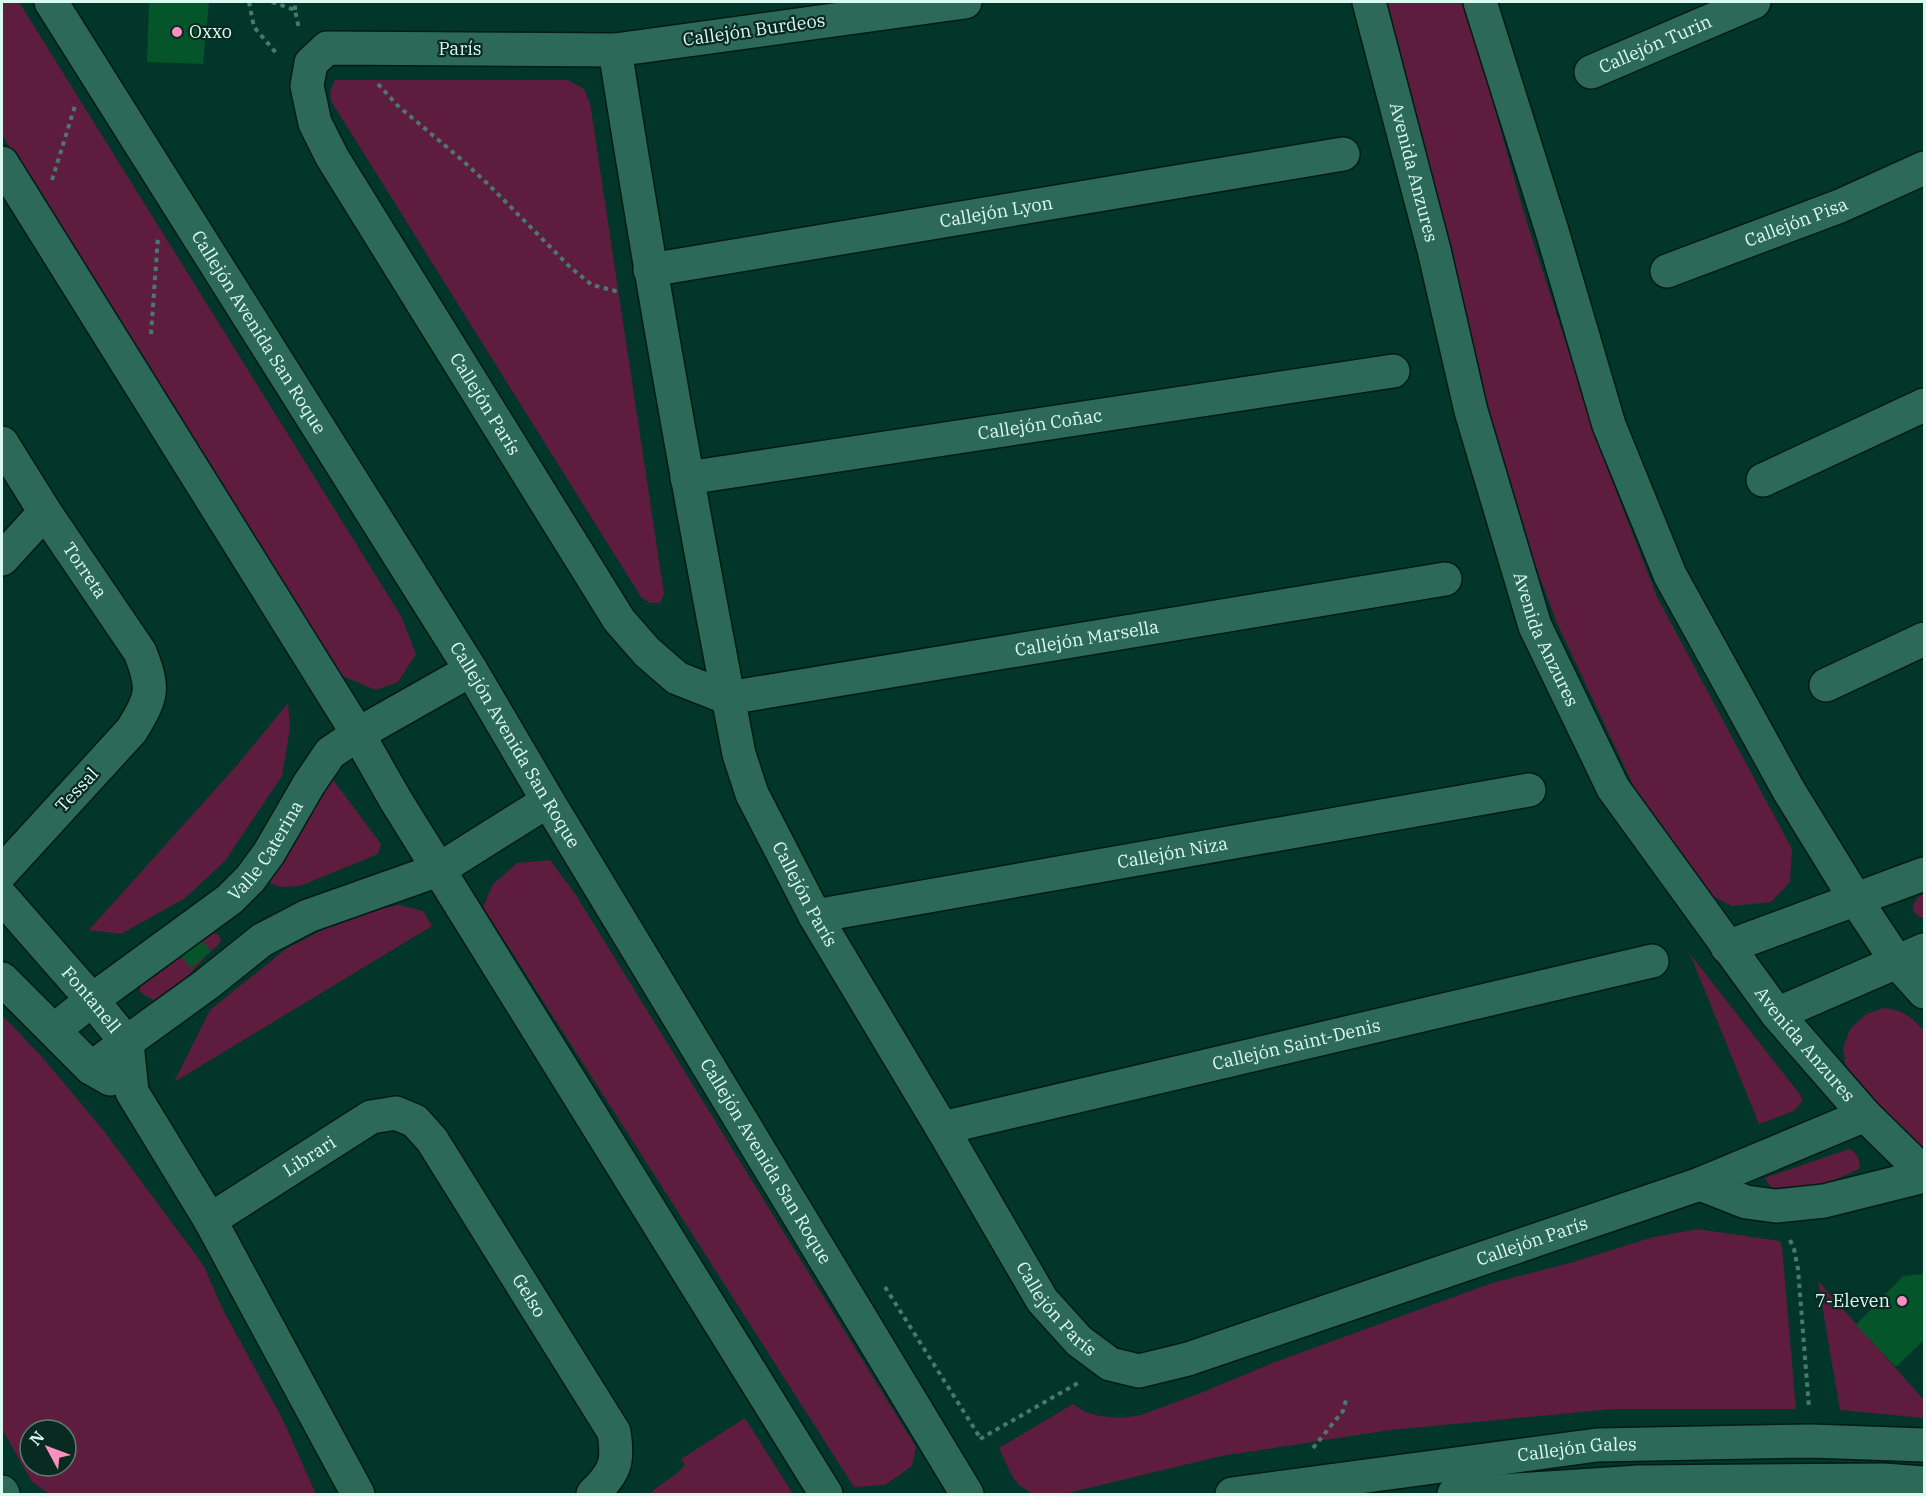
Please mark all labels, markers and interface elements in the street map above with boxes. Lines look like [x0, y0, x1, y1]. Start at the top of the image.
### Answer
street label: Callejón Burdeos [681, 8, 827, 51]
street label: Callejón Turin [1595, 10, 1715, 78]
place label: Oxxo [189, 20, 232, 43]
marker: Oxxo [170, 25, 184, 39]
street label: París [438, 37, 482, 60]
street label: Avenida Anzures [1385, 100, 1443, 245]
street label: Callejón Lyon [938, 191, 1054, 232]
street label: Callejón Pisa [1741, 192, 1852, 252]
street label: Callejón Avenida San Roque [186, 226, 332, 438]
street label: Callejón París [445, 348, 526, 459]
street label: Callejón Coñac [976, 403, 1104, 445]
street label: Torreta [58, 538, 112, 603]
street label: Avenida Anzures [1509, 569, 1584, 710]
street label: Callejón Marsella [1013, 615, 1161, 661]
street label: Callejón Avenida San Roque [445, 637, 586, 852]
street label: Tessal [50, 762, 103, 817]
street label: Valle Caterina [223, 796, 308, 905]
street label: Callejón Niza [1115, 831, 1230, 873]
street label: Callejón París [767, 837, 843, 951]
street label: Fontanell [57, 961, 126, 1038]
street label: Avenida Anzures [1750, 982, 1860, 1106]
street label: Callejón Saint-Denis [1210, 1013, 1383, 1075]
street label: Callejón Avenida San Roque [695, 1054, 837, 1268]
street label: Librari [278, 1130, 340, 1181]
street label: Callejón París [1473, 1211, 1591, 1271]
street label: Callejón París [1011, 1257, 1101, 1361]
street label: Gelso [507, 1269, 552, 1321]
place label: 7-Eleven [1815, 1289, 1890, 1312]
marker: 7-Eleven [1895, 1294, 1909, 1308]
north arrow [18, 1418, 78, 1478]
text: N [25, 1427, 48, 1449]
street label: Callejón Gales [1516, 1432, 1637, 1467]

